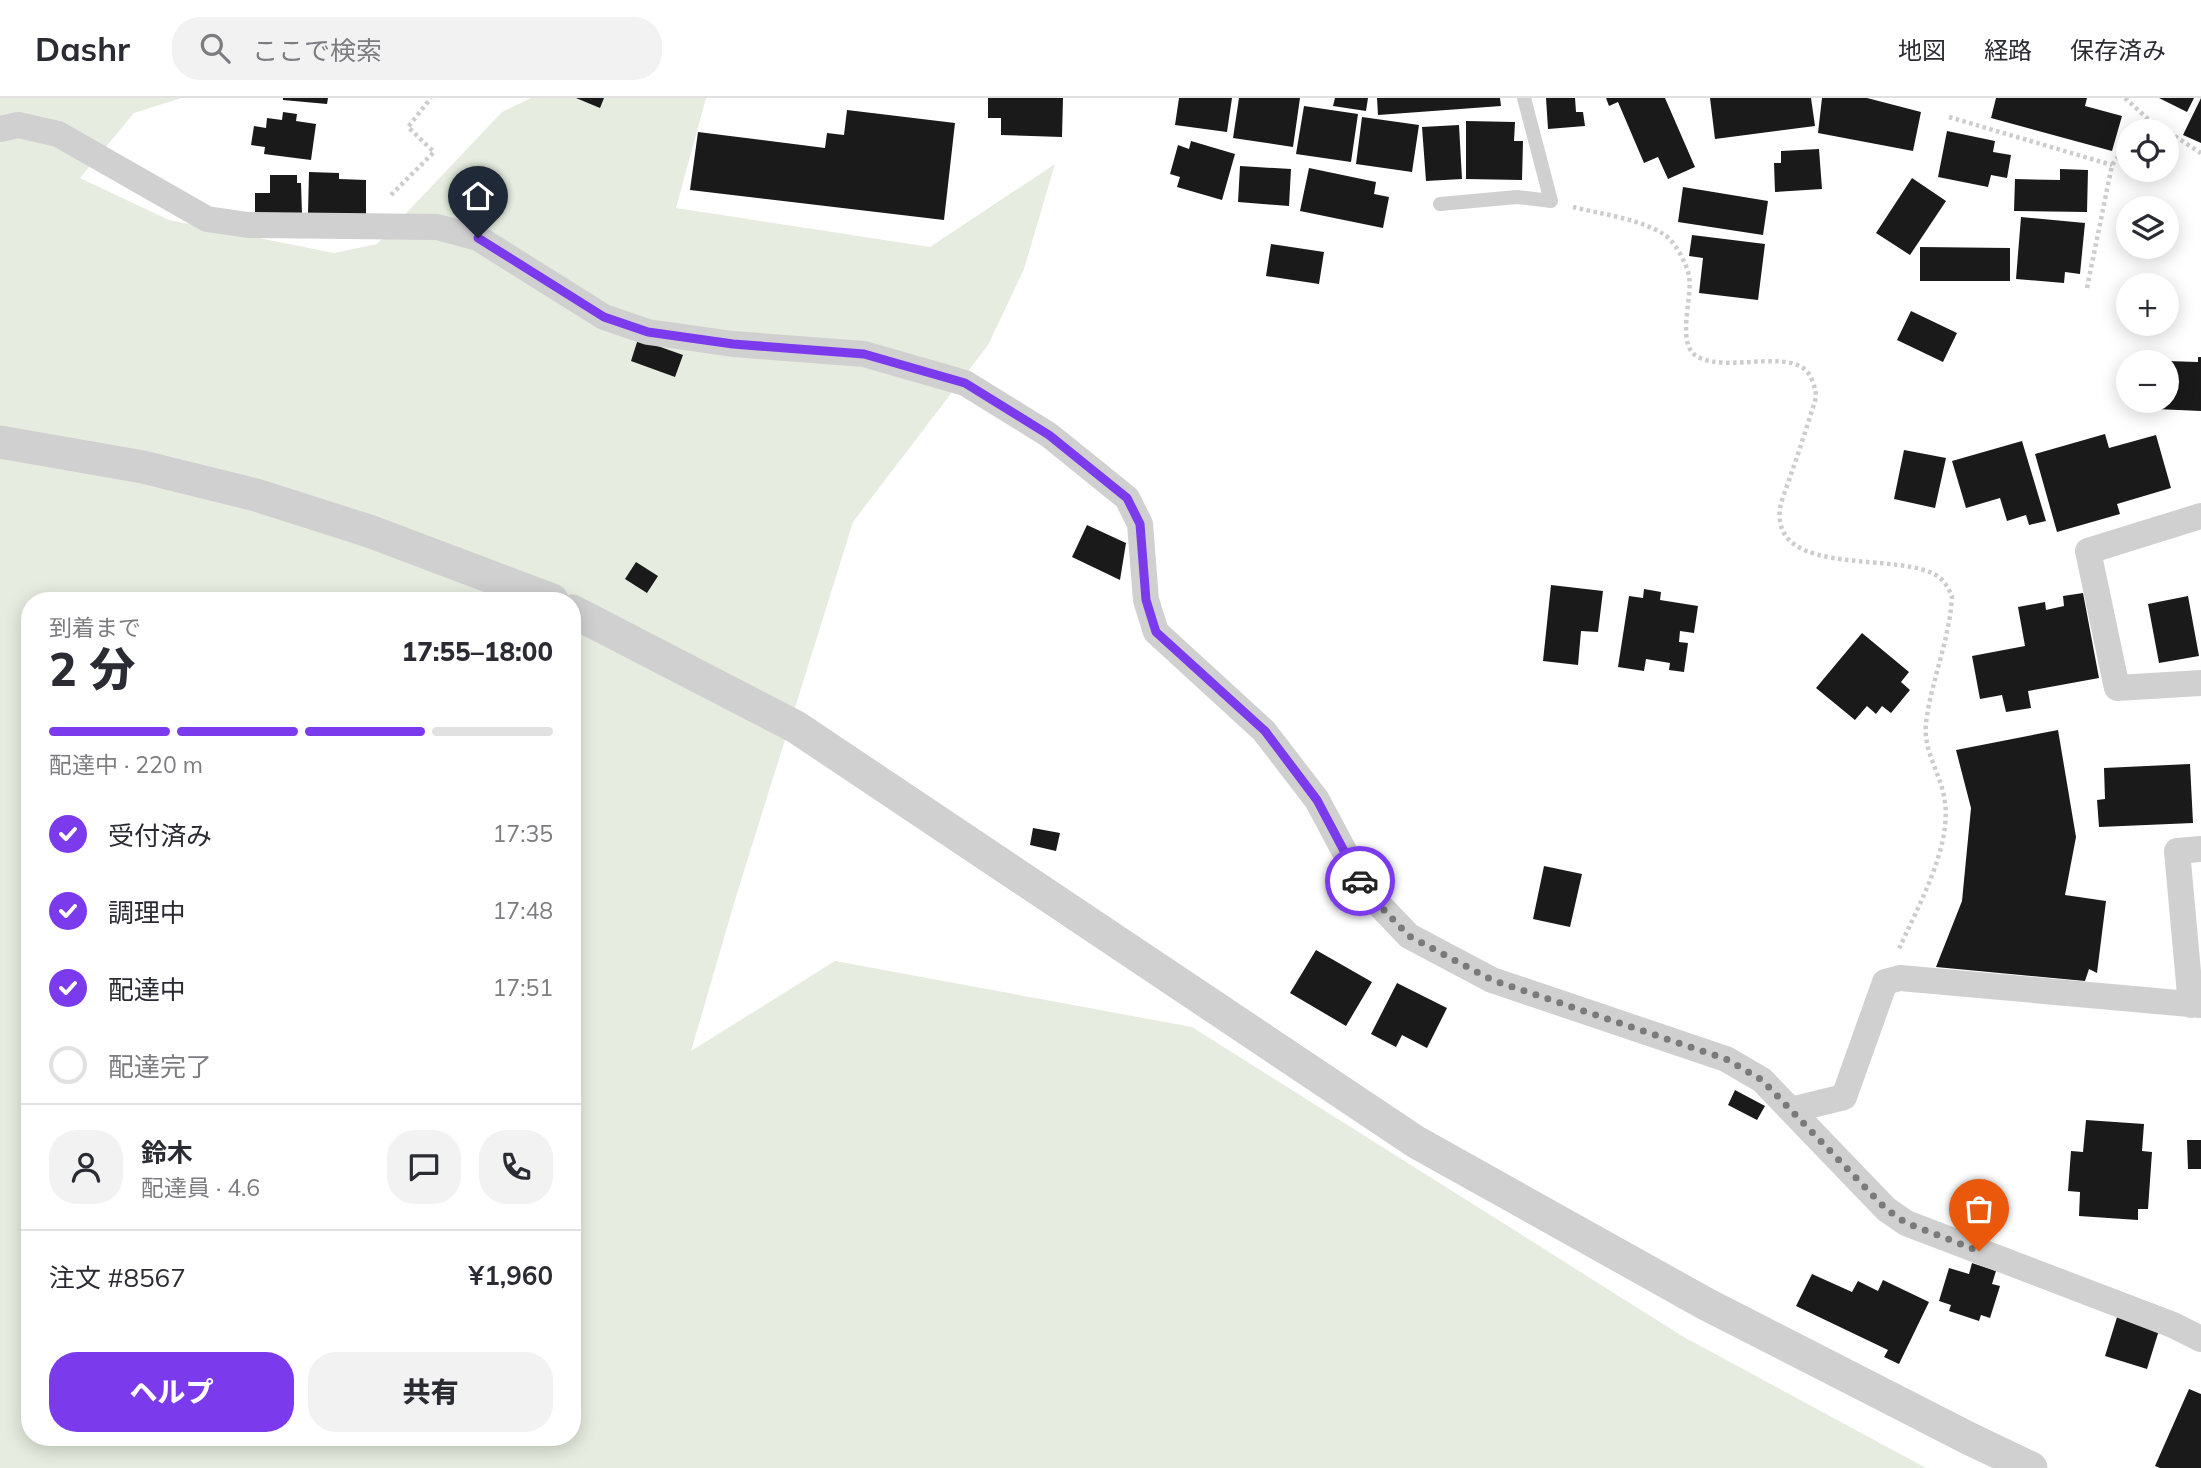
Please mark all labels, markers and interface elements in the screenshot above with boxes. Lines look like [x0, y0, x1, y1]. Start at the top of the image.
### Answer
search box [172, 17, 662, 80]
text: Dashr [35, 28, 130, 69]
icon: search [196, 29, 234, 67]
text: ここで検索 [252, 34, 382, 67]
text: 地図 [1898, 35, 1946, 65]
text: 経路 [1984, 35, 2032, 65]
text: 保存済み [2070, 35, 2166, 65]
map controls [2116, 119, 2179, 413]
button: locate [2116, 119, 2179, 182]
pin [448, 166, 508, 238]
icon: home [459, 177, 497, 215]
button: layers [2116, 196, 2179, 259]
button: + [2116, 273, 2179, 336]
button: − [2116, 350, 2179, 413]
text: 到着まで [49, 613, 141, 642]
text: 17:55–18:00 [402, 635, 553, 668]
text: 2 分 [49, 640, 136, 698]
text: 配達中 · 220 m [49, 750, 203, 779]
icon: check [49, 815, 87, 853]
text: 受付済み [108, 819, 212, 852]
text: 17:35 [493, 819, 553, 848]
courier [1325, 846, 1395, 916]
icon: car [1341, 862, 1379, 900]
icon: check [49, 892, 87, 930]
text: 調理中 [108, 896, 186, 929]
text: 17:48 [493, 896, 553, 925]
icon: check [49, 969, 87, 1007]
text: 配達中 [108, 973, 186, 1006]
text: 17:51 [493, 973, 553, 1002]
text: 配達完了 [108, 1050, 212, 1083]
button: person [49, 1130, 123, 1204]
button: chat [387, 1130, 461, 1204]
button: phone [479, 1130, 553, 1204]
text: 鈴木 [141, 1136, 193, 1169]
text: 配達員 · 4.6 [141, 1173, 260, 1202]
pin [1949, 1179, 2009, 1251]
icon: bag [1960, 1190, 1998, 1228]
text: ¥1,960 [469, 1259, 553, 1292]
text: 注文 #8567 [49, 1261, 186, 1294]
button: ヘルプ [49, 1352, 294, 1432]
button: 共有 [308, 1352, 553, 1432]

